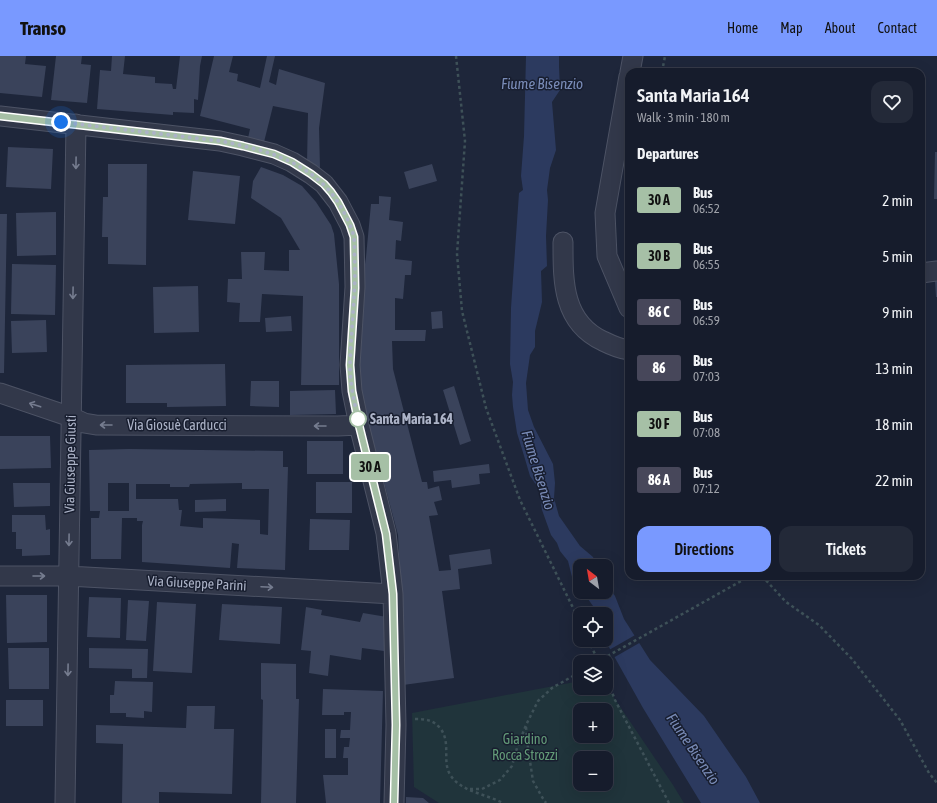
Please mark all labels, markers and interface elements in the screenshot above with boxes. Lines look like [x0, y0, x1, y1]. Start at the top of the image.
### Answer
text: Transo [20, 17, 66, 39]
text: Home [727, 20, 758, 36]
text: Map [780, 20, 803, 36]
text: About [825, 20, 856, 36]
text: Contact [878, 20, 917, 36]
water label: Fiume Bisenzio [501, 75, 583, 92]
button: heart [871, 81, 913, 123]
text: Santa Maria 164 [637, 84, 750, 106]
text: Walk · 3 min · 180 m [637, 110, 730, 125]
your location [51, 112, 71, 132]
text: Departures [637, 145, 699, 162]
one-way arrow [72, 156, 79, 169]
text: Bus [693, 184, 713, 201]
text: 30 A [648, 192, 670, 208]
text: 2 min [882, 192, 913, 209]
text: 06:52 [693, 201, 720, 216]
text: Bus [693, 240, 713, 257]
text: 30 B [648, 248, 670, 264]
text: 5 min [882, 248, 913, 265]
text: 06:55 [693, 257, 720, 272]
one-way arrow [70, 286, 77, 299]
text: Bus [693, 296, 713, 313]
text: 86 C [648, 304, 670, 320]
text: 9 min [882, 304, 913, 321]
text: 06:59 [693, 313, 720, 328]
text: Bus [693, 352, 713, 369]
text: 86 [652, 360, 666, 376]
text: 13 min [875, 360, 913, 377]
text: 07:03 [693, 369, 720, 384]
one-way arrow [29, 401, 42, 408]
text: Bus [693, 408, 713, 425]
marker: Santa Maria 164 [349, 410, 367, 428]
place label: Santa Maria 164 [370, 411, 453, 427]
street label: Via Giuseppe Giusti [61, 415, 79, 513]
text: 30 F [649, 416, 669, 432]
text: 18 min [875, 416, 913, 433]
street label: Via Giosuè Carducci [127, 417, 227, 433]
one-way arrow [100, 421, 113, 429]
one-way arrow [314, 422, 327, 430]
text: 07:08 [693, 425, 720, 440]
water label: Fiume Bisenzio [518, 428, 559, 512]
line badge: 30 A [342, 454, 398, 480]
text: 30 A [359, 459, 381, 475]
text: Bus [693, 464, 713, 481]
text: 86 A [648, 472, 670, 488]
text: 22 min [875, 472, 913, 489]
text: 07:12 [693, 481, 720, 496]
button: Directions [637, 526, 771, 572]
button: Tickets [779, 526, 913, 572]
one-way arrow [65, 533, 73, 546]
north arrow [573, 559, 613, 599]
map controls [573, 559, 613, 791]
one-way arrow [32, 572, 45, 580]
street label: Via Giuseppe Parini [147, 572, 247, 594]
one-way arrow [260, 584, 273, 591]
button: locate [573, 607, 613, 647]
button: layers [573, 655, 613, 695]
one-way arrow [64, 663, 71, 676]
button: + [573, 703, 613, 743]
water label: Fiume Bisenzio [663, 710, 723, 788]
park label: Giardino Rocca Strozzi [492, 731, 558, 763]
button: − [573, 751, 613, 791]

